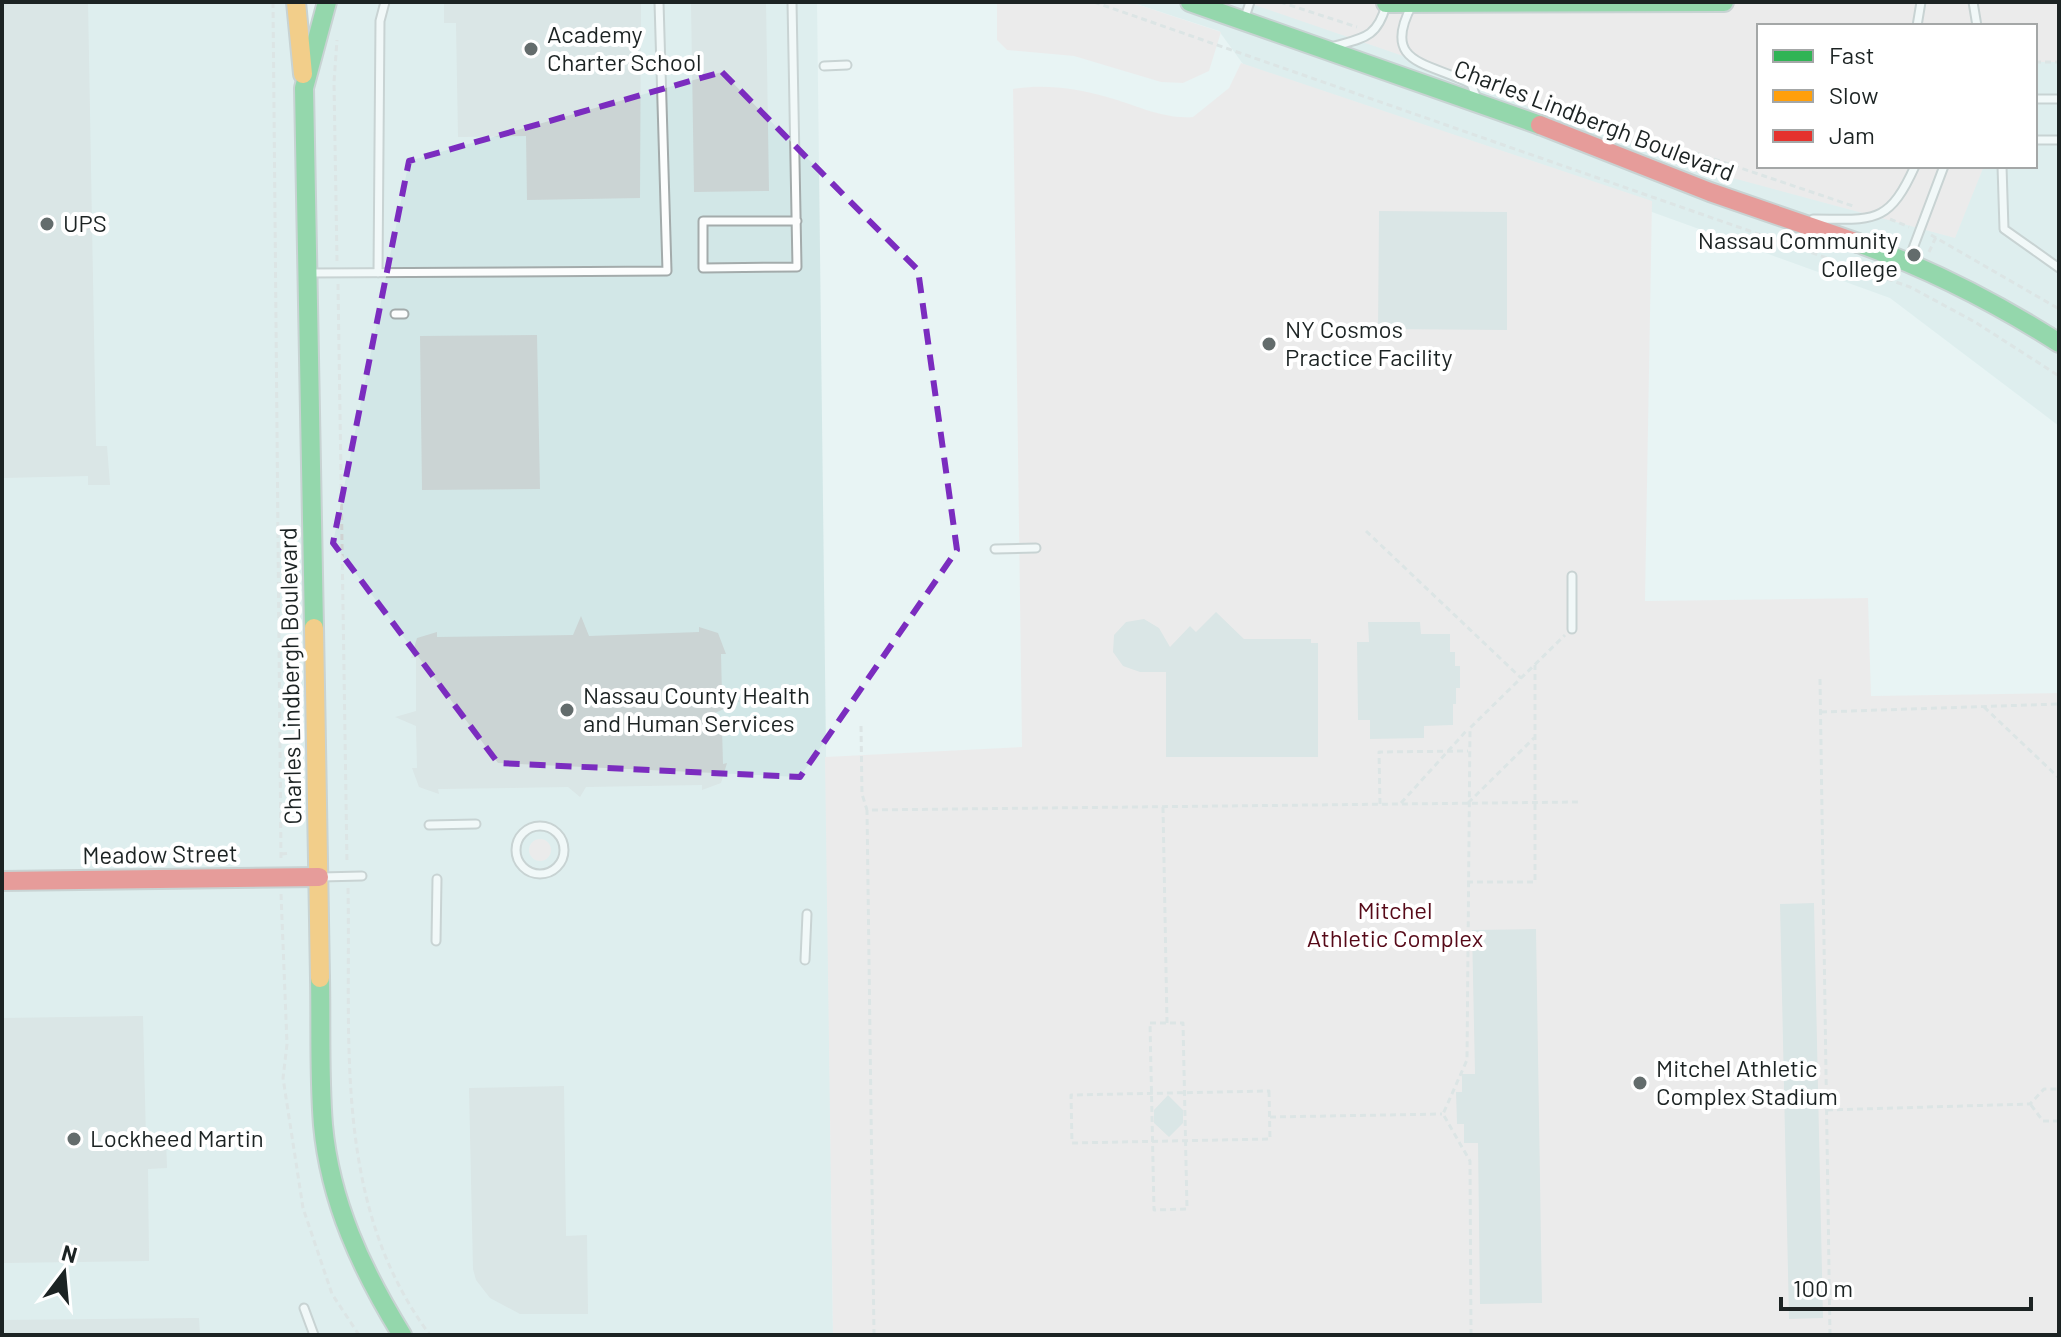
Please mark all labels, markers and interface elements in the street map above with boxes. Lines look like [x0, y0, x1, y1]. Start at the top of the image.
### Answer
place label: Academy Charter School [547, 19, 702, 76]
legend [1757, 24, 2037, 168]
marker: Academy Charter School [522, 40, 540, 58]
text: Fast [1829, 40, 1874, 69]
street label: Charles Lindbergh Boulevard [1451, 53, 1739, 186]
text: Slow [1829, 80, 1878, 109]
text: Jam [1829, 120, 1875, 149]
place label: UPS [63, 208, 107, 237]
marker: UPS [38, 215, 56, 233]
place label: Nassau Community College [1698, 225, 1898, 282]
marker: Nassau Community College [1905, 246, 1923, 264]
place label: NY Cosmos Practice Facility [1285, 314, 1453, 371]
marker: NY Cosmos Practice Facility [1260, 335, 1278, 353]
street label: Charles Lindbergh Boulevard [272, 527, 307, 825]
place label: Nassau County Health and Human Services [583, 680, 810, 737]
marker: Nassau County Health and Human Services [558, 701, 576, 719]
street label: Meadow Street [82, 838, 238, 869]
park label: Mitchel Athletic Complex [1307, 895, 1483, 952]
place label: Mitchel Athletic Complex Stadium [1656, 1053, 1838, 1110]
marker: Mitchel Athletic Complex Stadium [1631, 1074, 1649, 1092]
place label: Lockheed Martin [90, 1123, 264, 1152]
marker: Lockheed Martin [65, 1130, 83, 1148]
north arrow [24, 1233, 104, 1313]
text: N [59, 1238, 80, 1267]
scale bar [1781, 1261, 2031, 1311]
text: 100 m [1793, 1273, 1853, 1302]

